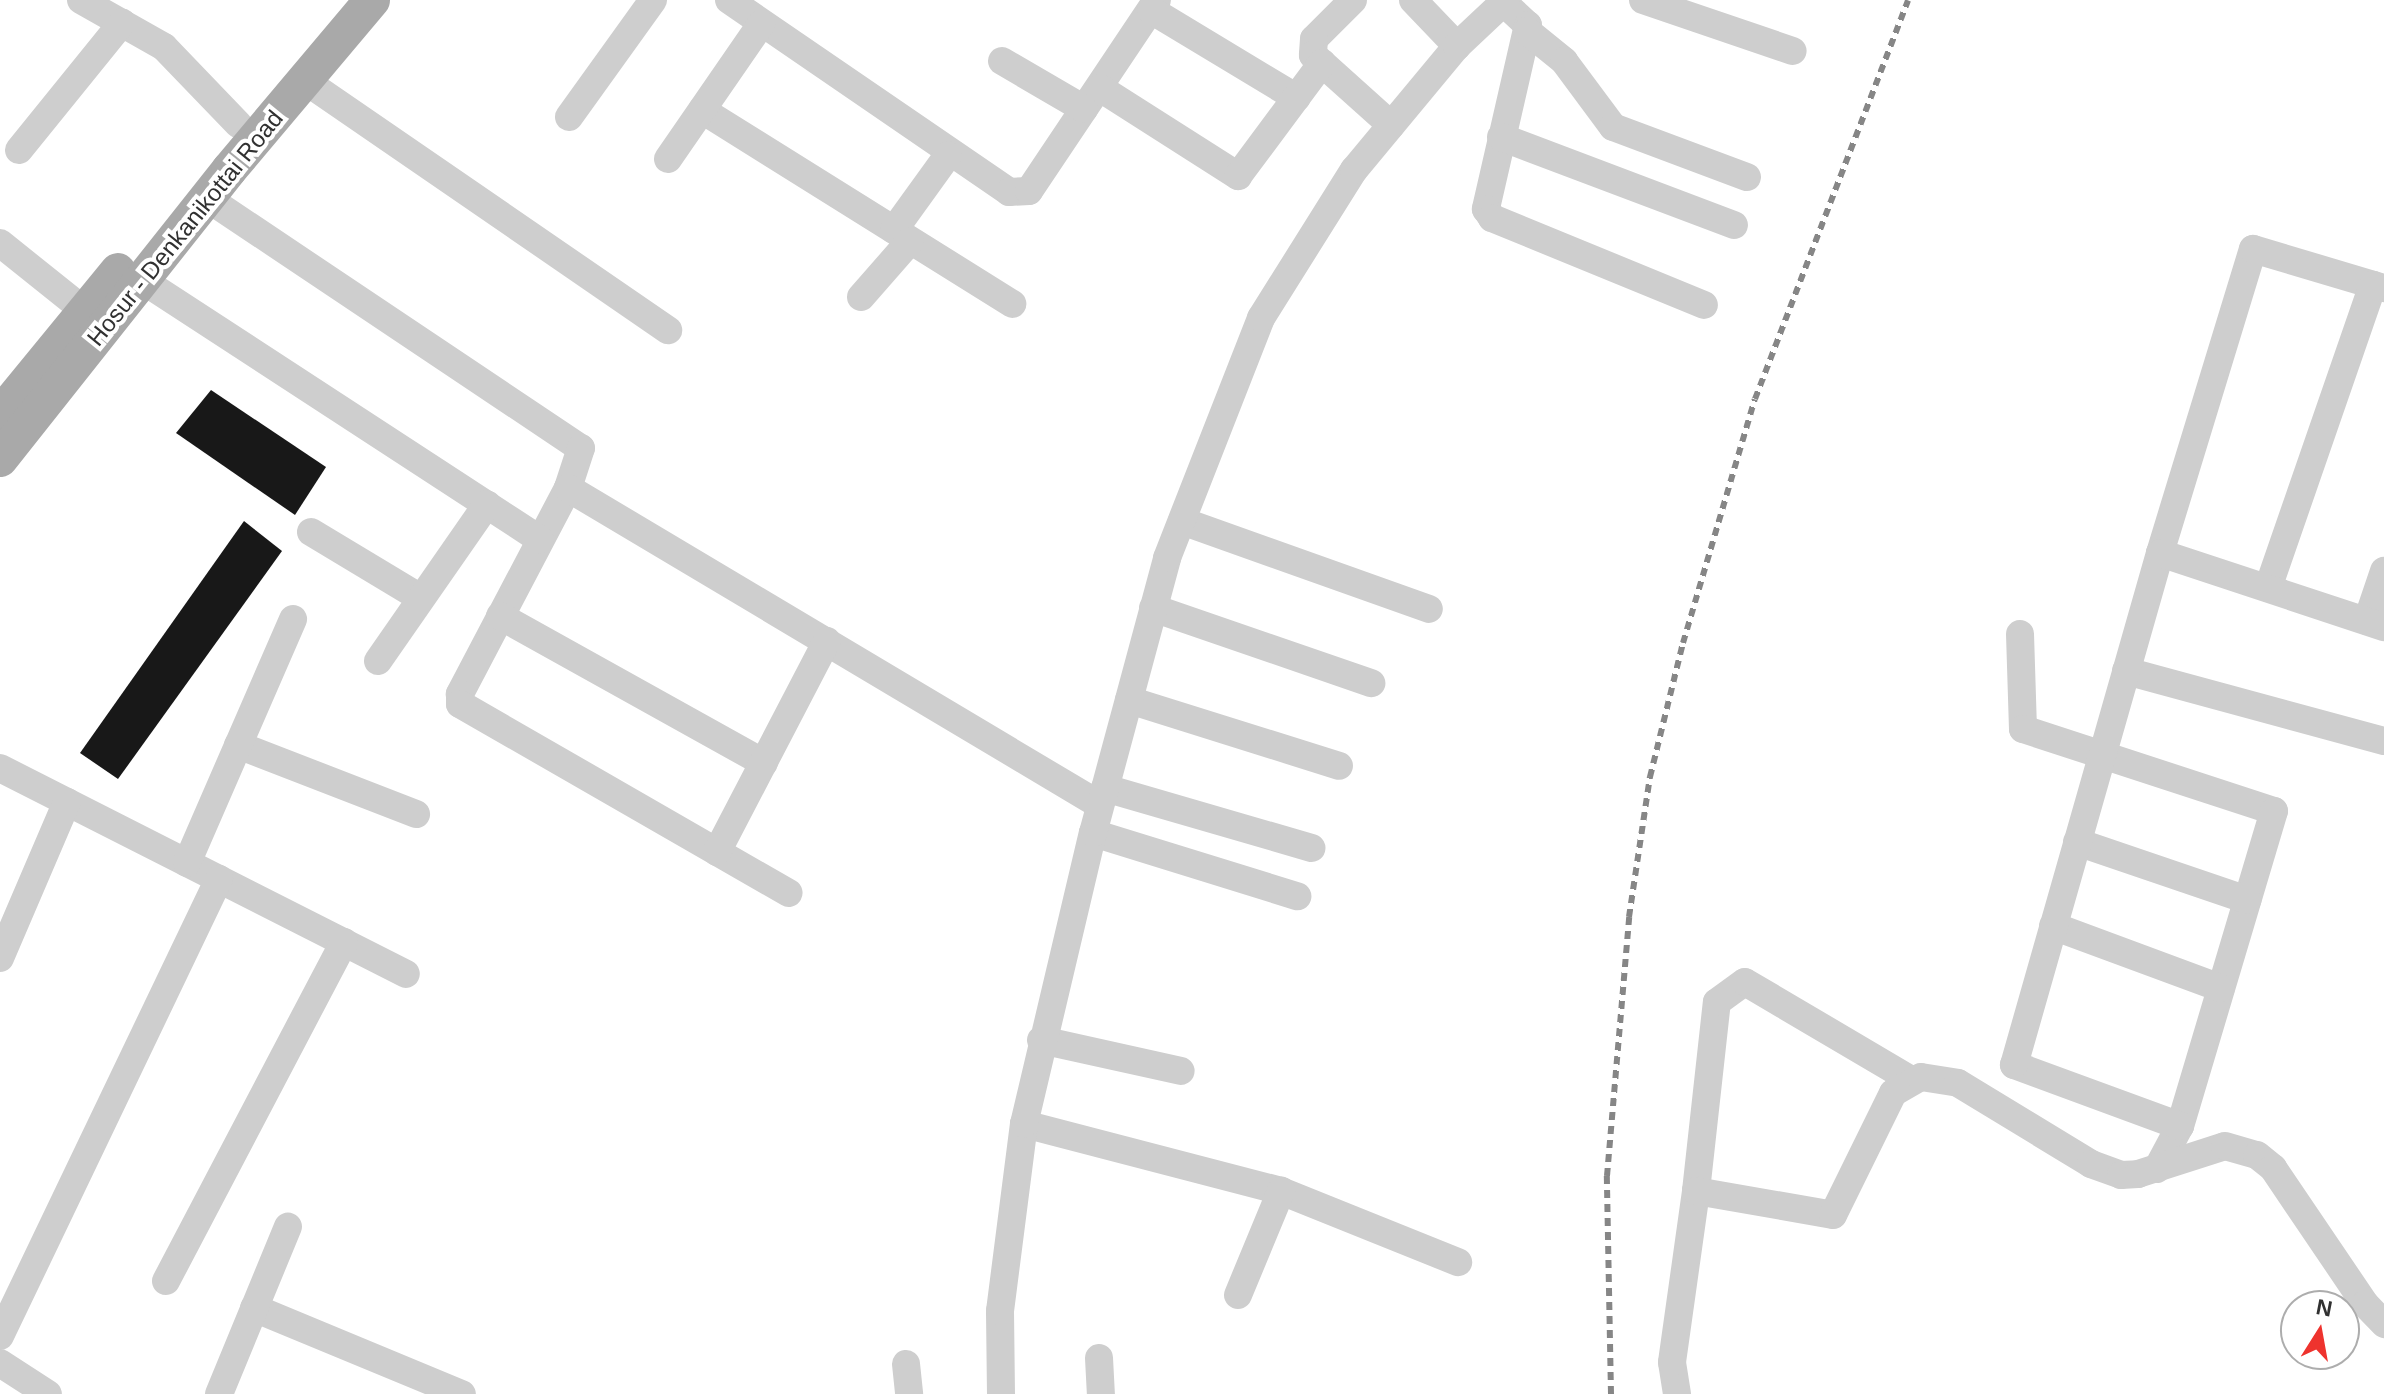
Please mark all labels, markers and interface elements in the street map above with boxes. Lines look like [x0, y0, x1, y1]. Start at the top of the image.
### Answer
street label: Hosur - Denkanikottai Road [81, 104, 289, 352]
north arrow [2280, 1290, 2360, 1370]
text: N [2314, 1294, 2334, 1322]

